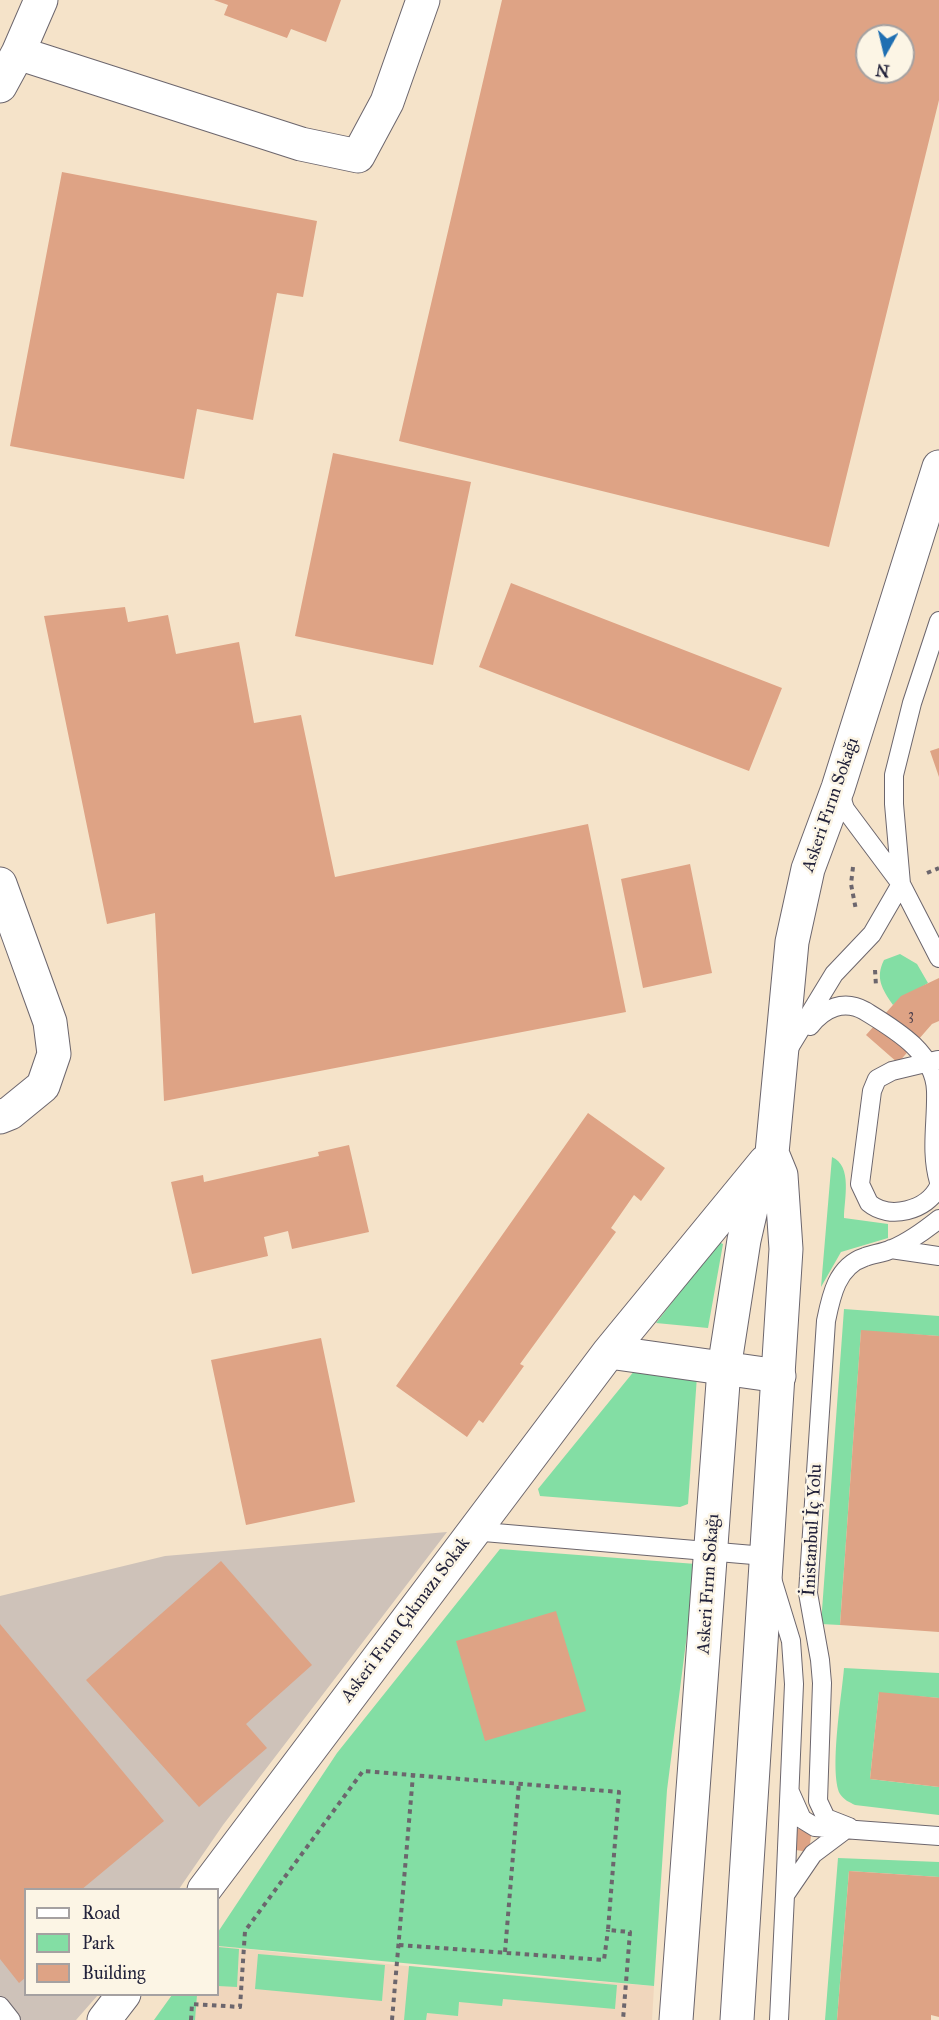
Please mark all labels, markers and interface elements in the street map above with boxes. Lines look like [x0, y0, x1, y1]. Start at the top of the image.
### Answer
north arrow [855, 24, 915, 84]
text: N [875, 60, 891, 81]
street label: Askeri Fırın Sokağı [798, 735, 864, 875]
house number: 3 [908, 1006, 914, 1024]
street label: İnistanbul İç Yolu [799, 1463, 827, 1597]
street label: Askeri Fırın Sokağı [693, 1513, 725, 1655]
street label: Askeri Fırın Çıkmazı Sokak [337, 1533, 475, 1707]
legend [24, 1888, 219, 1996]
text: Road [82, 1902, 120, 1924]
text: Park [82, 1932, 115, 1954]
text: Building [82, 1962, 145, 1984]

